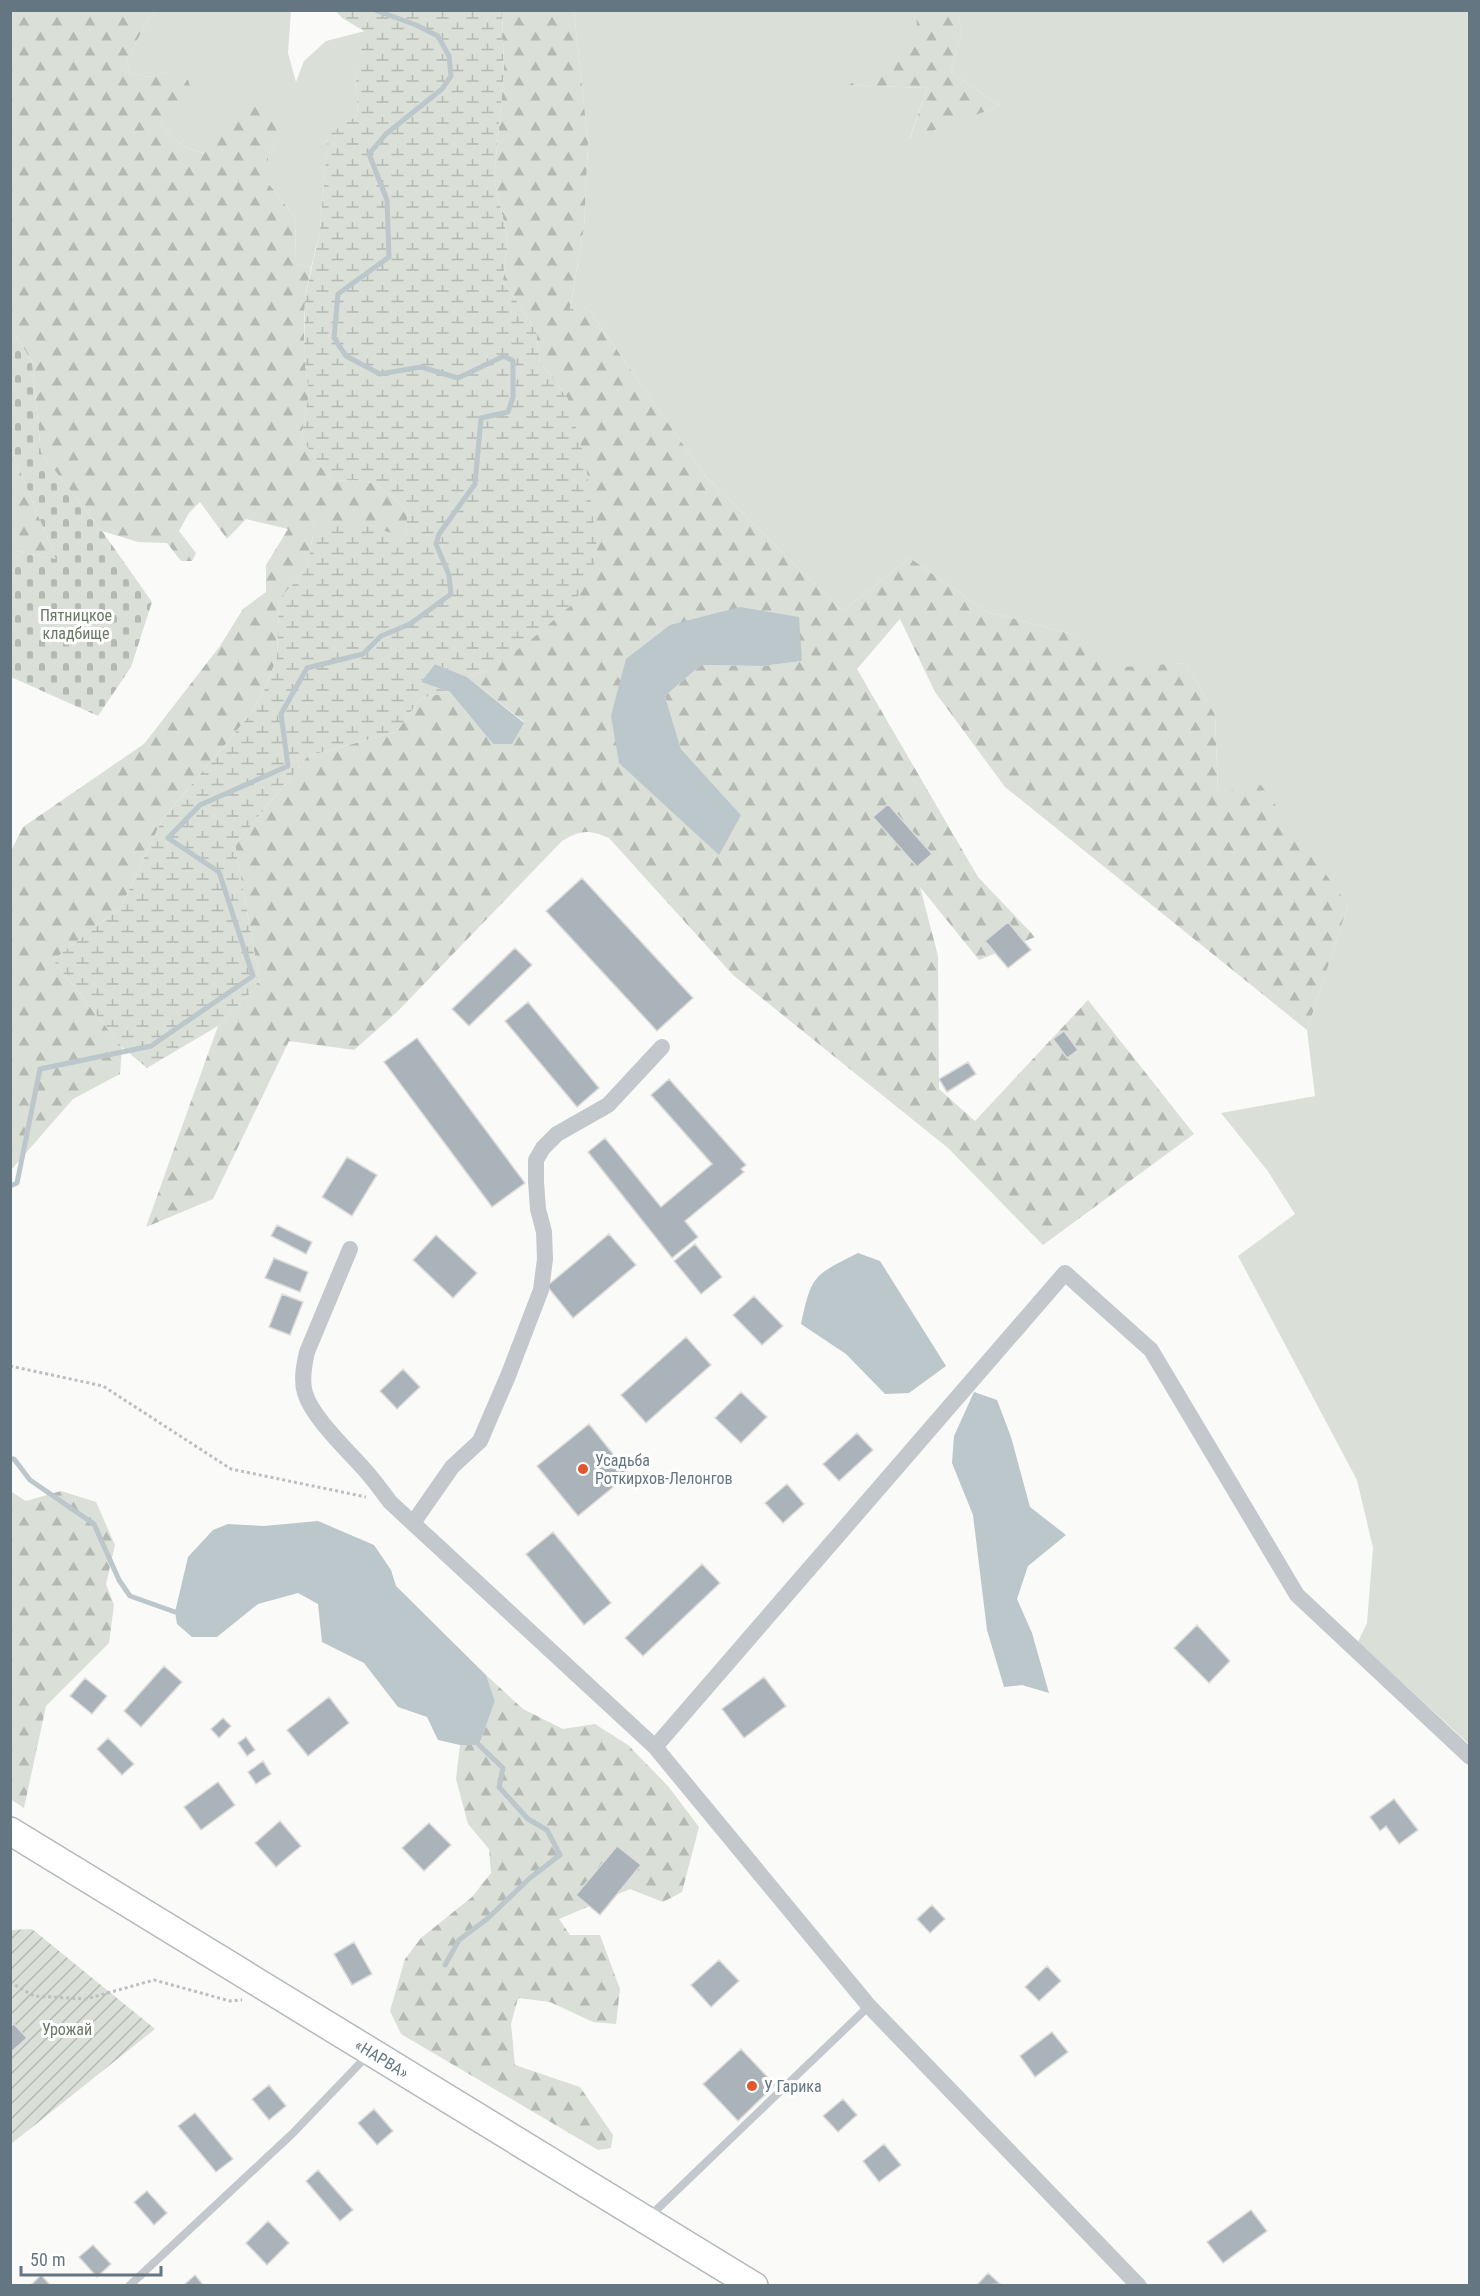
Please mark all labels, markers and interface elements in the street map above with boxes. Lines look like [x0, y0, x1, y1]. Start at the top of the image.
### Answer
park label: Пятницкое кладбище [40, 606, 112, 643]
place label: Усадьба Роткирхов-Лелонгов [595, 1451, 733, 1488]
marker: Усадьба Роткирхов-Лелонгов [576, 1462, 590, 1476]
park label: Урожай [42, 2020, 92, 2039]
street label: «НАРВА» [352, 2035, 413, 2082]
place label: У Гарика [764, 2077, 822, 2096]
marker: У Гарика [745, 2079, 759, 2093]
scale bar [21, 2239, 160, 2277]
text: 50 m [30, 2249, 65, 2270]

